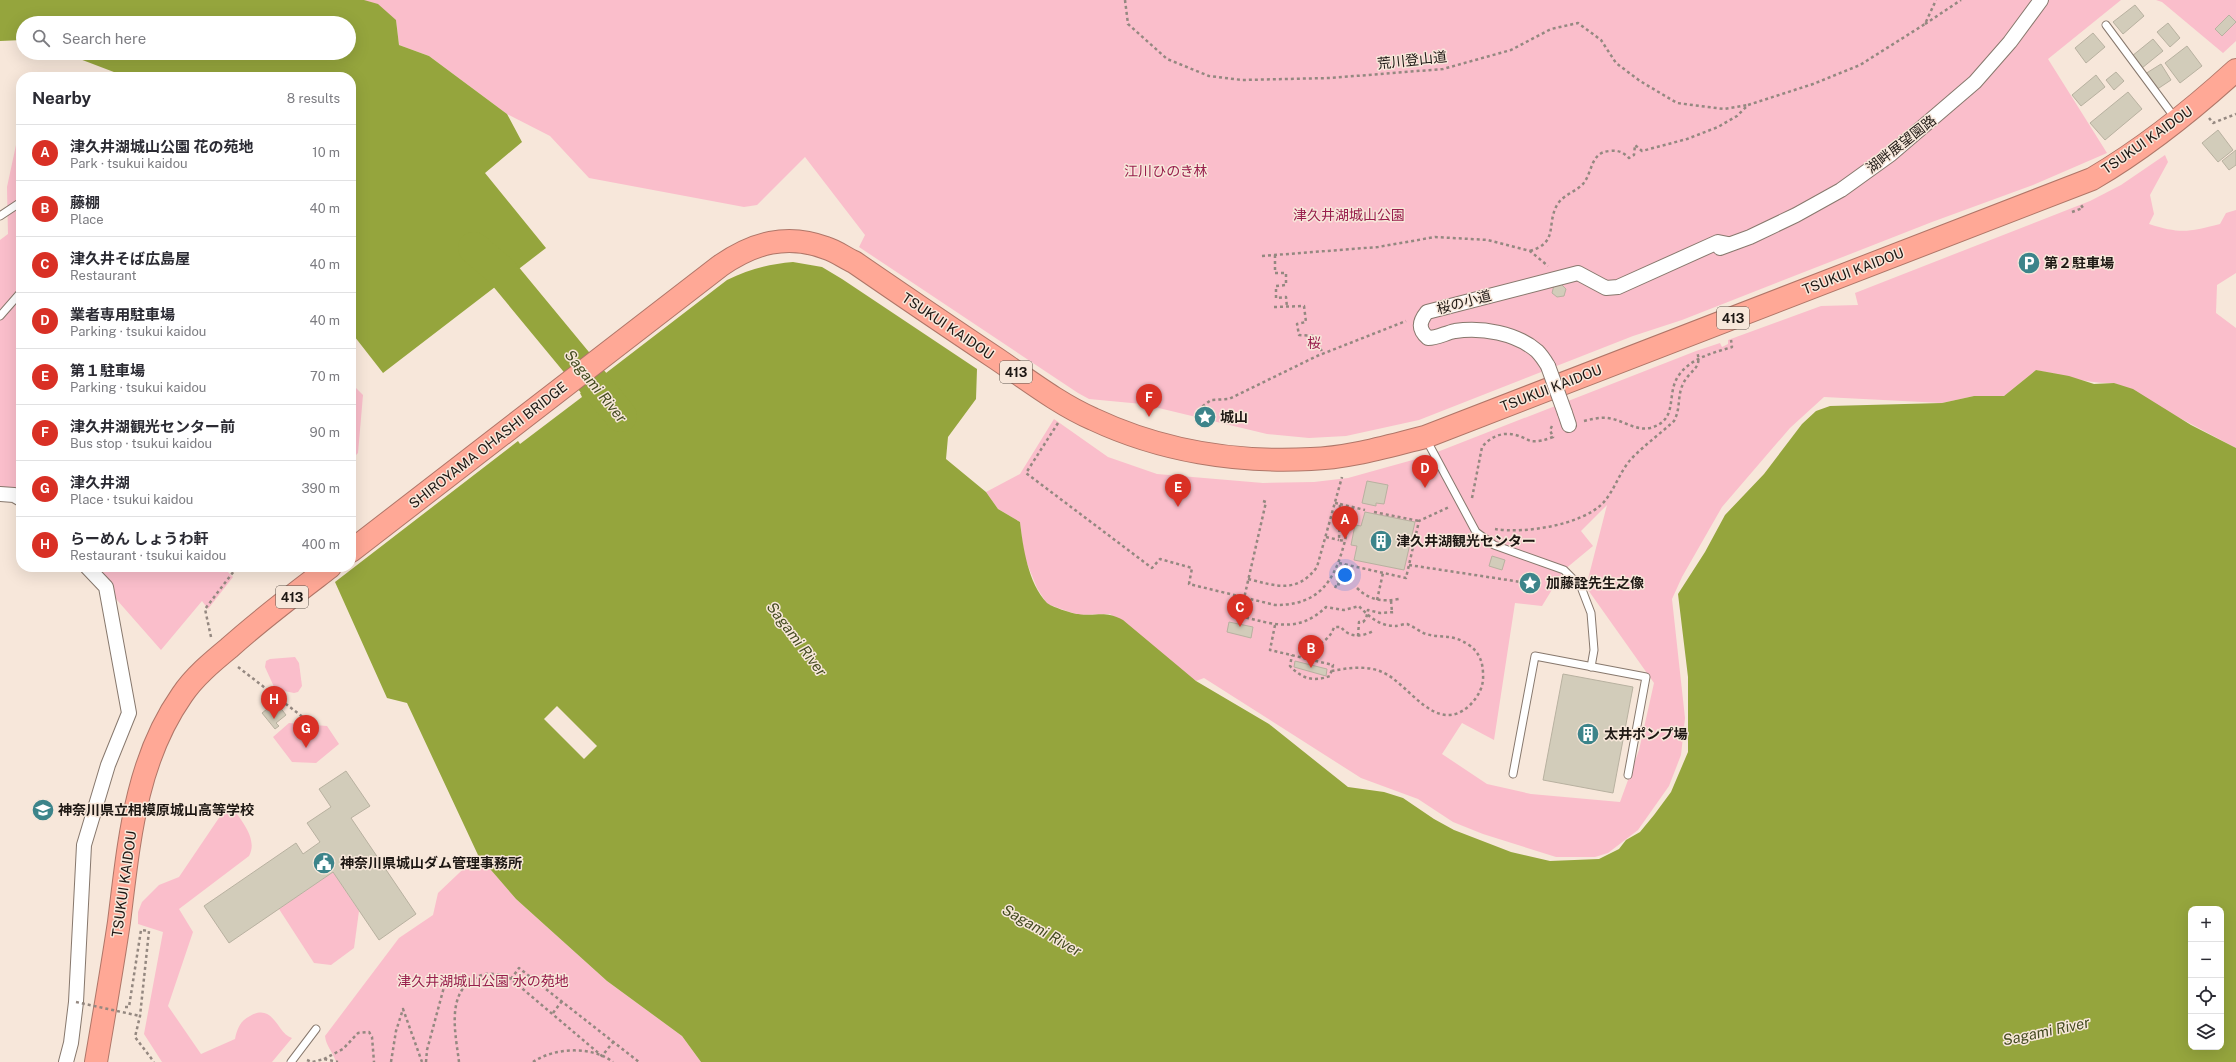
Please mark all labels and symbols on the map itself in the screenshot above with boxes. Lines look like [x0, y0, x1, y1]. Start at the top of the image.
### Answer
street label: 荒川登山道 [1376, 48, 1448, 72]
street label: TSUKUI KAIDOU [2099, 103, 2195, 177]
street label: 湖畔展望園路 [1863, 112, 1939, 176]
park label: 江川ひのき林 [1124, 163, 1208, 179]
park label: 津久井湖城山公園 [1293, 207, 1405, 223]
street label: TSUKUI KAIDOU [1800, 244, 1906, 298]
parking icon: 第２駐車場 [2016, 250, 2042, 276]
place label: 第２駐車場 [2044, 255, 2114, 271]
street label: 桜の小道 [1435, 287, 1493, 317]
street label: TSUKUI KAIDOU [899, 289, 997, 363]
road number: 413 [1717, 307, 1749, 329]
park label: 桜 [1307, 335, 1321, 351]
water label: Sagami River [562, 346, 631, 426]
road number: 413 [1000, 361, 1032, 383]
street label: TSUKUI KAIDOU [1498, 361, 1604, 415]
street label: SHIROYAMA OHASHI BRIDGE [406, 378, 570, 512]
pin: F [1136, 384, 1162, 417]
place icon: 城山 [1192, 404, 1218, 430]
place label: 城山 [1220, 409, 1248, 425]
pin: D [1412, 455, 1438, 488]
pin: E [1165, 474, 1191, 507]
pin: A [1332, 506, 1358, 539]
building icon: 津久井湖観光センター [1368, 528, 1394, 554]
place label: 津久井湖観光センター [1396, 533, 1536, 549]
your location [1335, 565, 1355, 585]
place icon: 加藤詮先生之像 [1517, 570, 1543, 596]
place label: 加藤詮先生之像 [1546, 575, 1644, 591]
road number: 413 [276, 586, 308, 608]
pin: C [1227, 594, 1253, 627]
water label: Sagami River [764, 599, 831, 680]
pin: B [1298, 635, 1324, 668]
pin: H [261, 686, 287, 719]
pin: G [293, 715, 319, 748]
building icon: 太井ポンプ場 [1575, 721, 1601, 747]
place label: 太井ポンプ場 [1604, 726, 1688, 742]
school or university icon: 神奈川県立相模原城山高等学校 [30, 797, 56, 823]
place label: 神奈川県立相模原城山高等学校 [58, 802, 254, 818]
street label: TSUKUI KAIDOU [109, 830, 139, 938]
public building icon: 神奈川県城山ダム管理事務所 [311, 850, 337, 876]
place label: 神奈川県城山ダム管理事務所 [340, 855, 522, 871]
water label: Sagami River [999, 901, 1085, 960]
park label: 津久井湖城山公園 水の苑地 [397, 973, 569, 989]
water label: Sagami River [2001, 1013, 2091, 1049]

